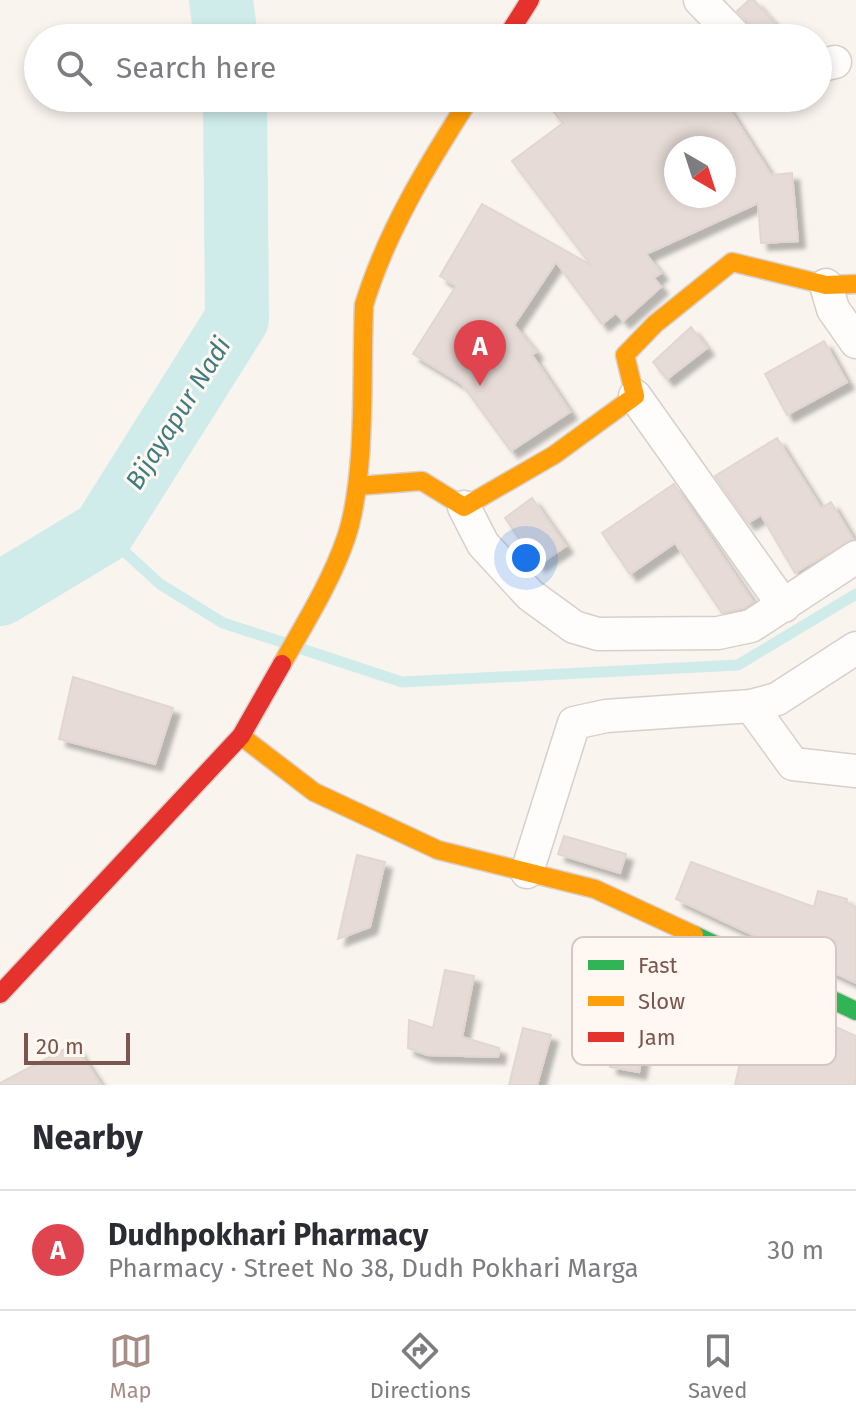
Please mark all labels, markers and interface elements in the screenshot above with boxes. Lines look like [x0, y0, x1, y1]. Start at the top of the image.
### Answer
search box [24, 24, 832, 112]
icon: search [52, 46, 96, 90]
text: Search here [116, 50, 276, 86]
north arrow [664, 136, 736, 208]
pin: A [454, 320, 506, 386]
water label: Bijayapur Nadi [119, 331, 238, 495]
your location [506, 538, 546, 578]
legend [572, 937, 836, 1065]
text: Fast [638, 952, 678, 979]
text: Slow [638, 988, 685, 1015]
text: Jam [638, 1024, 676, 1051]
scale bar [24, 1029, 130, 1065]
text: 20 m [36, 1033, 84, 1060]
text: Nearby [32, 1117, 143, 1158]
text: Dudhpokhari Pharmacy [108, 1217, 428, 1253]
text: A [50, 1235, 66, 1266]
text: 30 m [767, 1235, 824, 1266]
text: Pharmacy · Street No 38, Dudh Pokhari Marga [108, 1253, 639, 1284]
tab: Map [109, 1329, 153, 1404]
tab: Directions [370, 1329, 471, 1404]
tab: Saved [688, 1329, 747, 1404]

